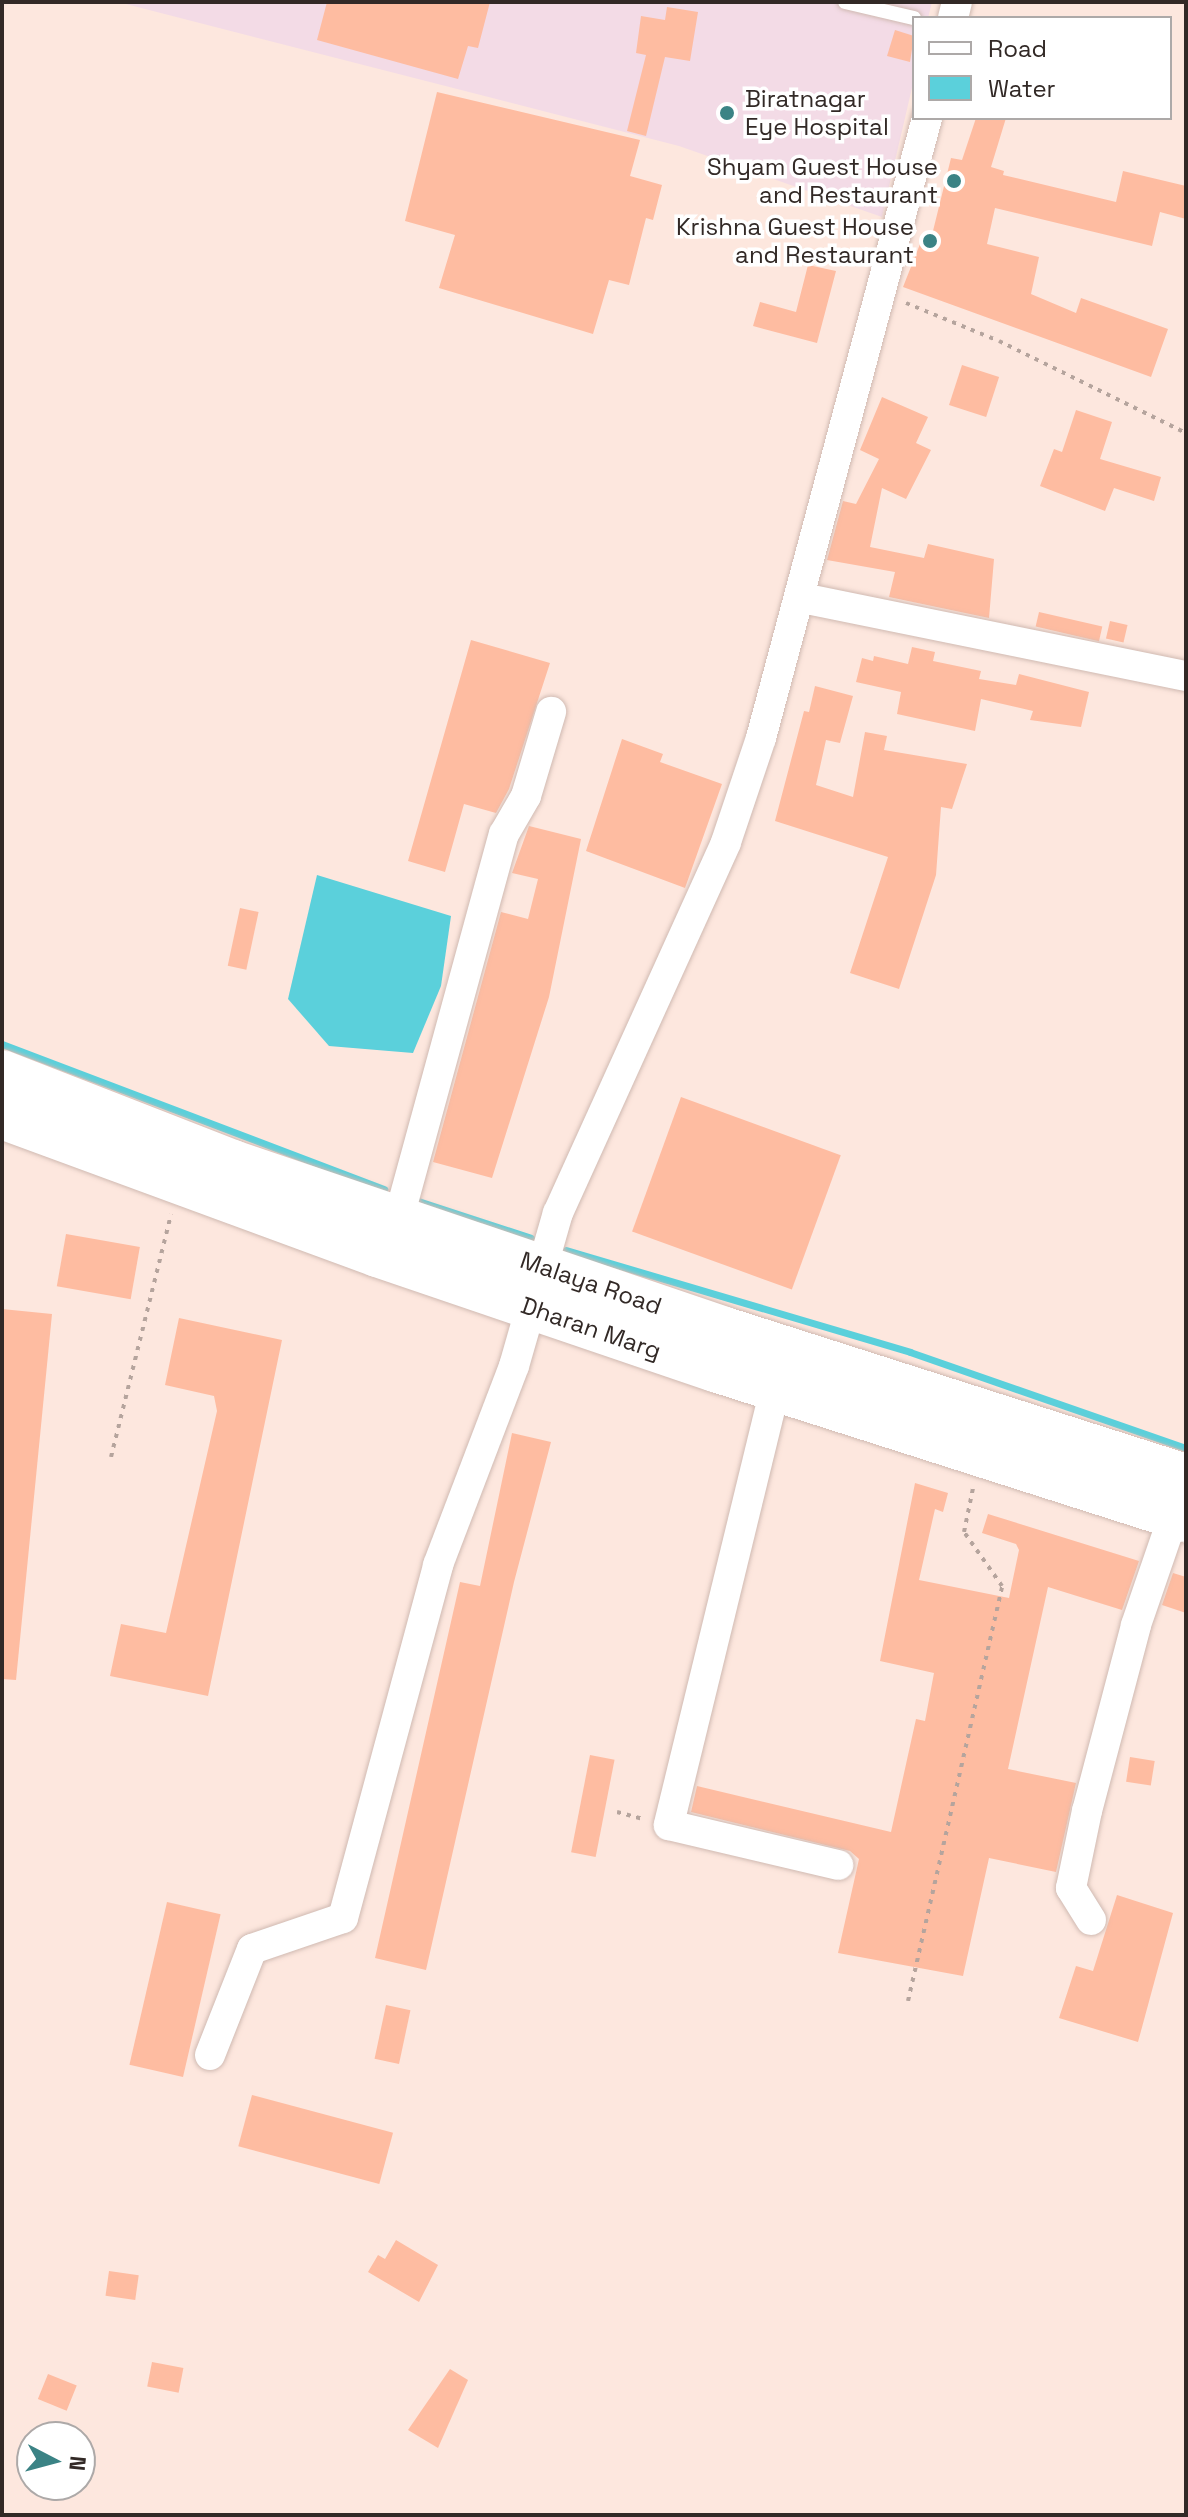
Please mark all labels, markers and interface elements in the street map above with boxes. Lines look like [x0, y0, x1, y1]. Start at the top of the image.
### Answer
legend [912, 16, 1172, 120]
text: Road [988, 33, 1047, 64]
text: Water [988, 73, 1056, 104]
place label: Biratnagar Eye Hospital [745, 85, 889, 141]
marker: Biratnagar Eye Hospital [716, 102, 738, 124]
place label: Shyam Guest House and Restaurant [707, 153, 938, 209]
marker: Shyam Guest House and Restaurant [945, 172, 963, 190]
place label: Krishna Guest House and Restaurant [676, 213, 914, 269]
marker: Krishna Guest House and Restaurant [921, 232, 939, 250]
street label: Malaya Road [517, 1245, 665, 1321]
street label: Dharan Marg [517, 1291, 665, 1365]
north arrow [16, 2421, 96, 2501]
text: N [63, 2455, 93, 2472]

